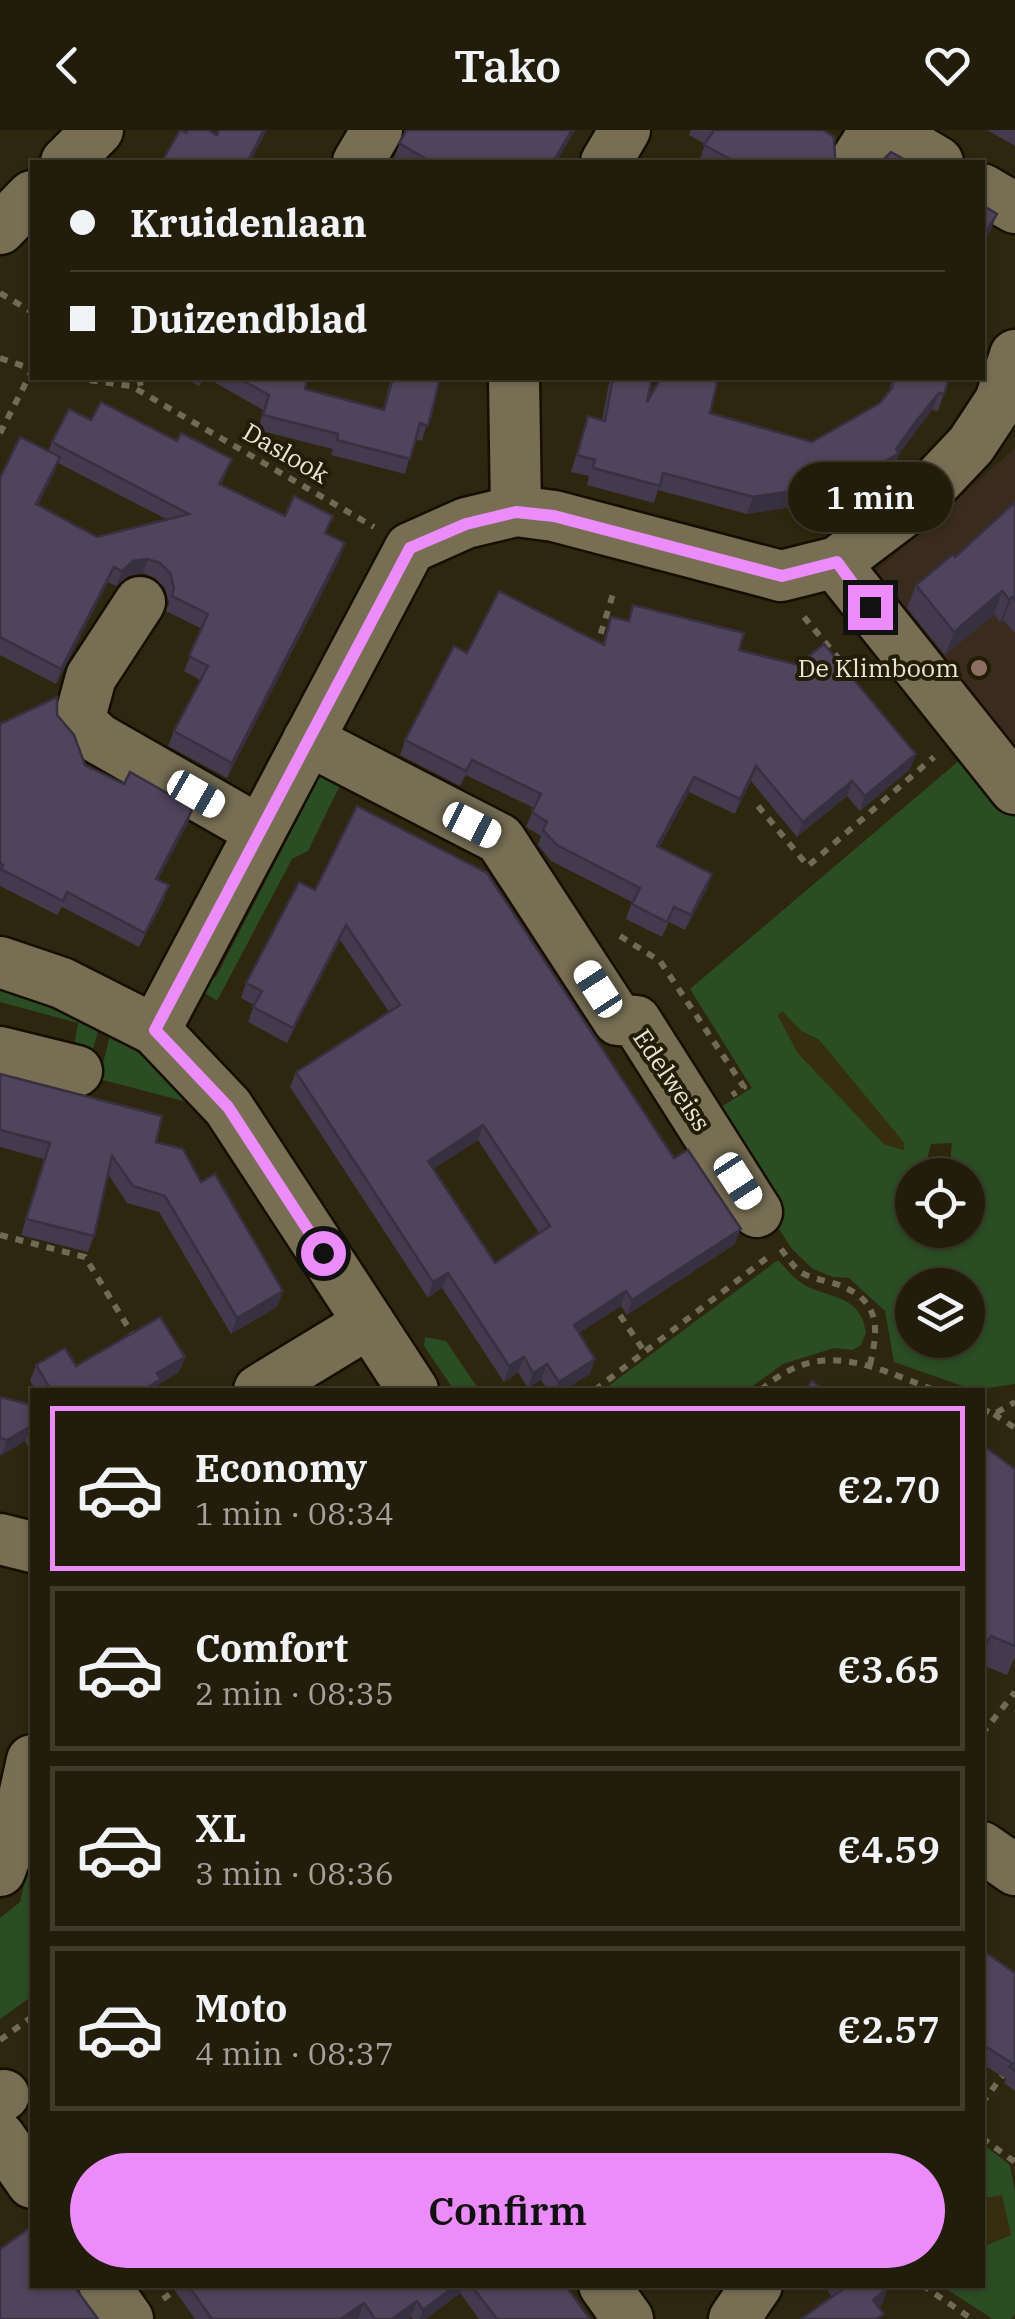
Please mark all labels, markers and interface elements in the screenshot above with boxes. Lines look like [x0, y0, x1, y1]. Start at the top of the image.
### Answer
text: Tako [454, 36, 561, 94]
icon: back [40, 38, 95, 93]
icon: heart [920, 38, 975, 93]
text: Kruidenlaan [130, 198, 367, 247]
text: Duizendblad [130, 294, 368, 343]
street label: Daslook [237, 415, 336, 491]
callout: 1 min [788, 462, 952, 532]
text: 1 min [826, 476, 915, 518]
route end [848, 585, 893, 630]
place label: De Klimboom [798, 651, 959, 684]
marker: De Klimboom [968, 657, 990, 679]
car [163, 766, 229, 822]
car [438, 798, 506, 852]
car [569, 956, 627, 1022]
street label: Edelweiss [626, 1022, 719, 1137]
car [709, 1148, 767, 1214]
map controls [895, 1158, 985, 1358]
button: locate [895, 1158, 985, 1248]
route start [301, 1231, 346, 1276]
button: layers [895, 1268, 985, 1358]
text: Economy [195, 1443, 367, 1492]
icon: car [75, 1444, 165, 1534]
text: €2.70 [837, 1464, 940, 1513]
text: 1 min · 08:34 [195, 1492, 394, 1534]
text: Comfort [195, 1623, 348, 1672]
icon: car [75, 1624, 165, 1714]
text: €3.65 [837, 1644, 940, 1693]
text: 2 min · 08:35 [195, 1672, 394, 1714]
text: XL [195, 1803, 246, 1852]
icon: car [75, 1804, 165, 1894]
text: €4.59 [837, 1824, 940, 1873]
text: 3 min · 08:36 [195, 1852, 394, 1894]
text: Moto [195, 1983, 287, 2032]
icon: car [75, 1984, 165, 2074]
text: €2.57 [837, 2004, 940, 2053]
text: 4 min · 08:37 [195, 2032, 394, 2074]
button: Confirm [70, 2153, 945, 2268]

